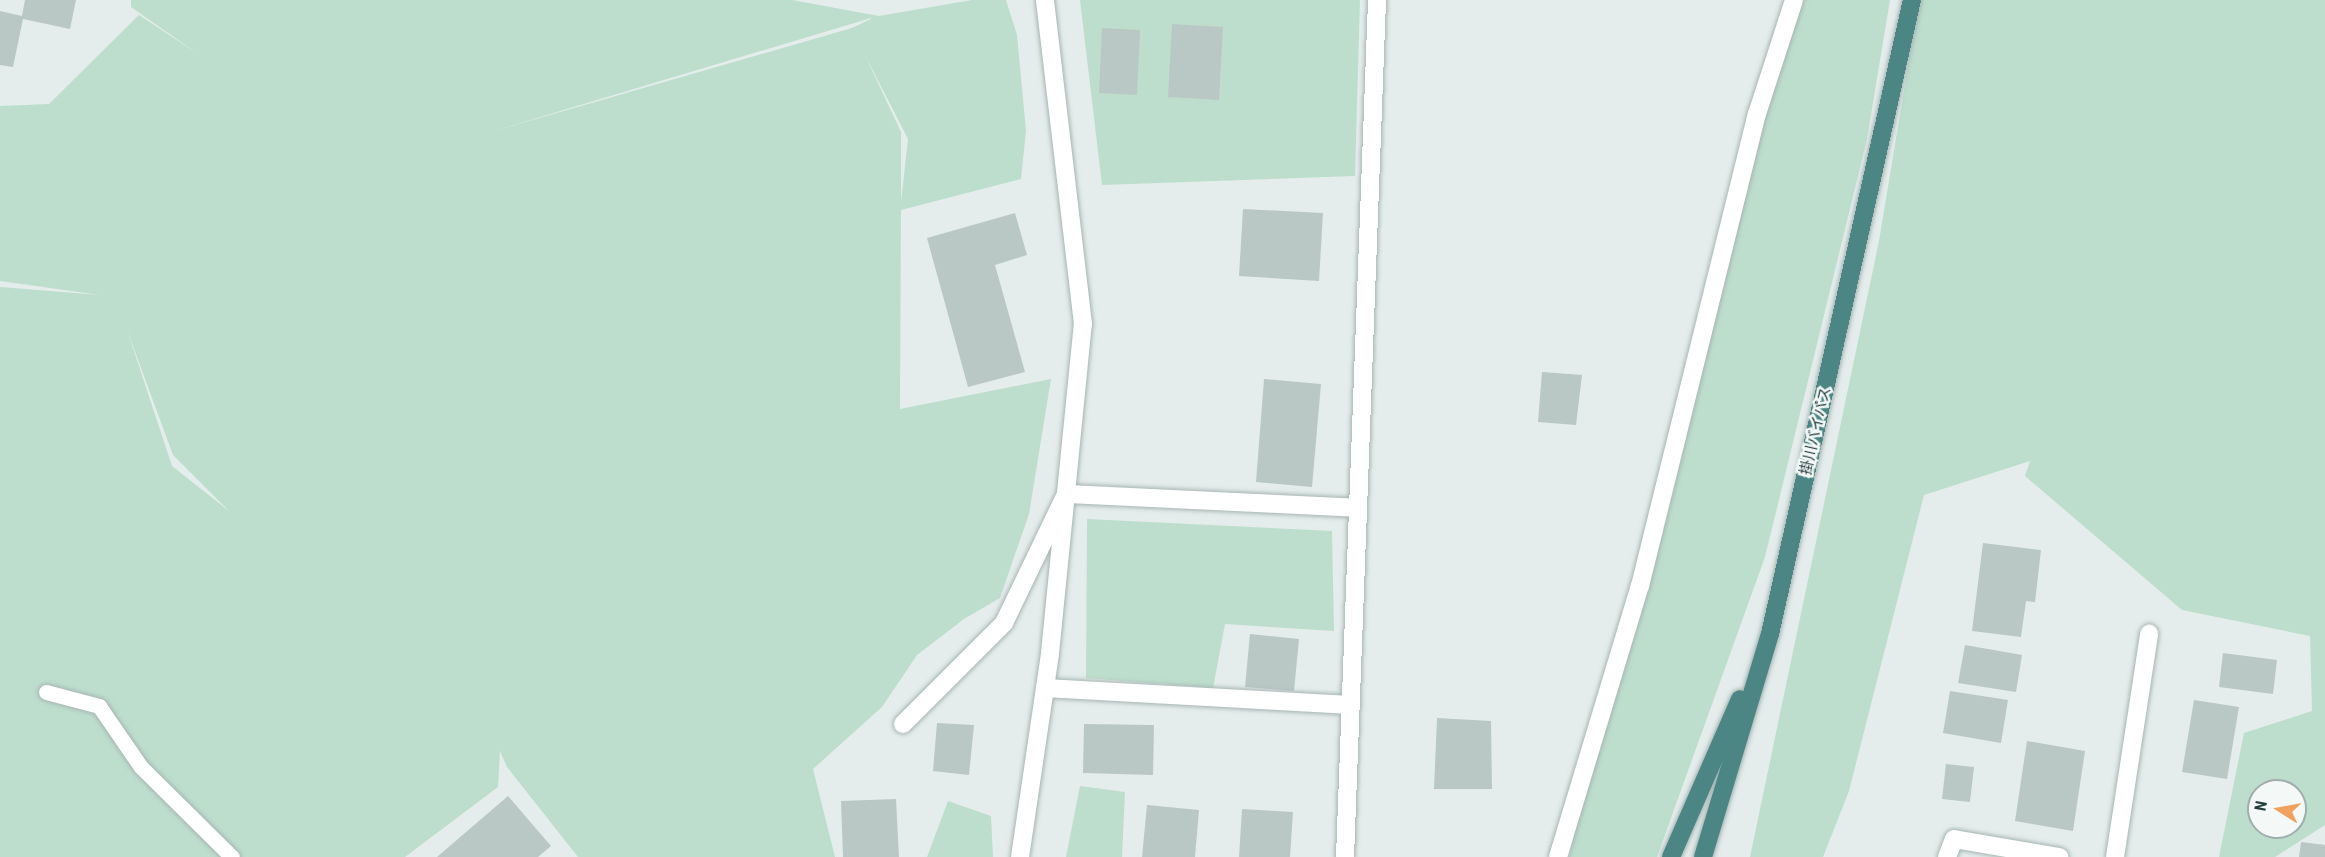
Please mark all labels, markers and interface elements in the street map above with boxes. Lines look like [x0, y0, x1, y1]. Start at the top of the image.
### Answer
street label: 掛川バイパス [1797, 385, 1835, 477]
north arrow [2247, 779, 2307, 839]
text: N [2251, 799, 2271, 812]

